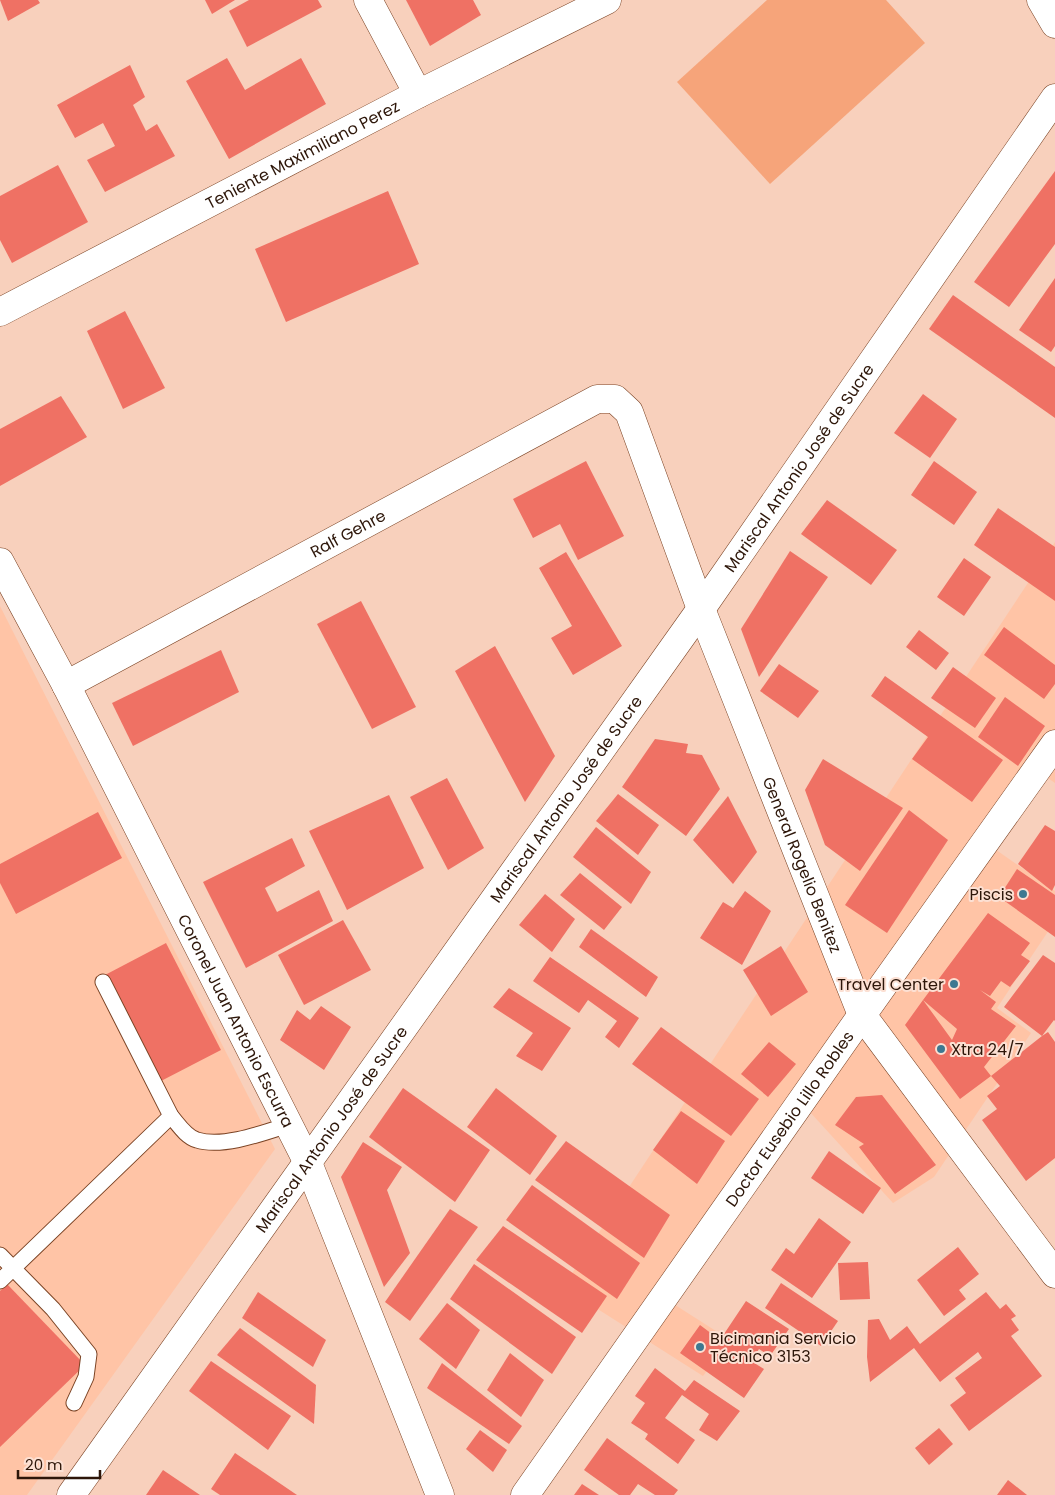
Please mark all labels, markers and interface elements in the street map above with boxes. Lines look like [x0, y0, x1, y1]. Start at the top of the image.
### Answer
street label: Teniente Maximiliano Perez [202, 94, 403, 214]
street label: Mariscal Antonio José de Sucre [718, 359, 879, 577]
street label: Ralf Gehre [306, 504, 390, 563]
street label: Mariscal Antonio José de Sucre [484, 691, 647, 907]
street label: General Rogelio Benitez [757, 773, 848, 956]
place label: Piscis [969, 883, 1013, 906]
marker: Piscis [1017, 888, 1029, 900]
street label: Coronel Juan Antonio Escurra [172, 910, 300, 1132]
place label: Travel Center [837, 973, 944, 996]
marker: Travel Center [948, 978, 960, 990]
street label: Mariscal Antonio José de Sucre [250, 1021, 413, 1237]
street label: Doctor Eusebio Lillo Robles [720, 1026, 859, 1211]
place label: Xtra 24/7 [951, 1038, 1024, 1061]
marker: Xtra 24/7 [935, 1043, 947, 1055]
place label: Bicimania Servicio Técnico 3153 [710, 1327, 856, 1368]
marker: Bicimania Servicio Técnico 3153 [694, 1341, 706, 1353]
scale bar [18, 1448, 100, 1480]
text: 20 m [25, 1454, 63, 1475]

